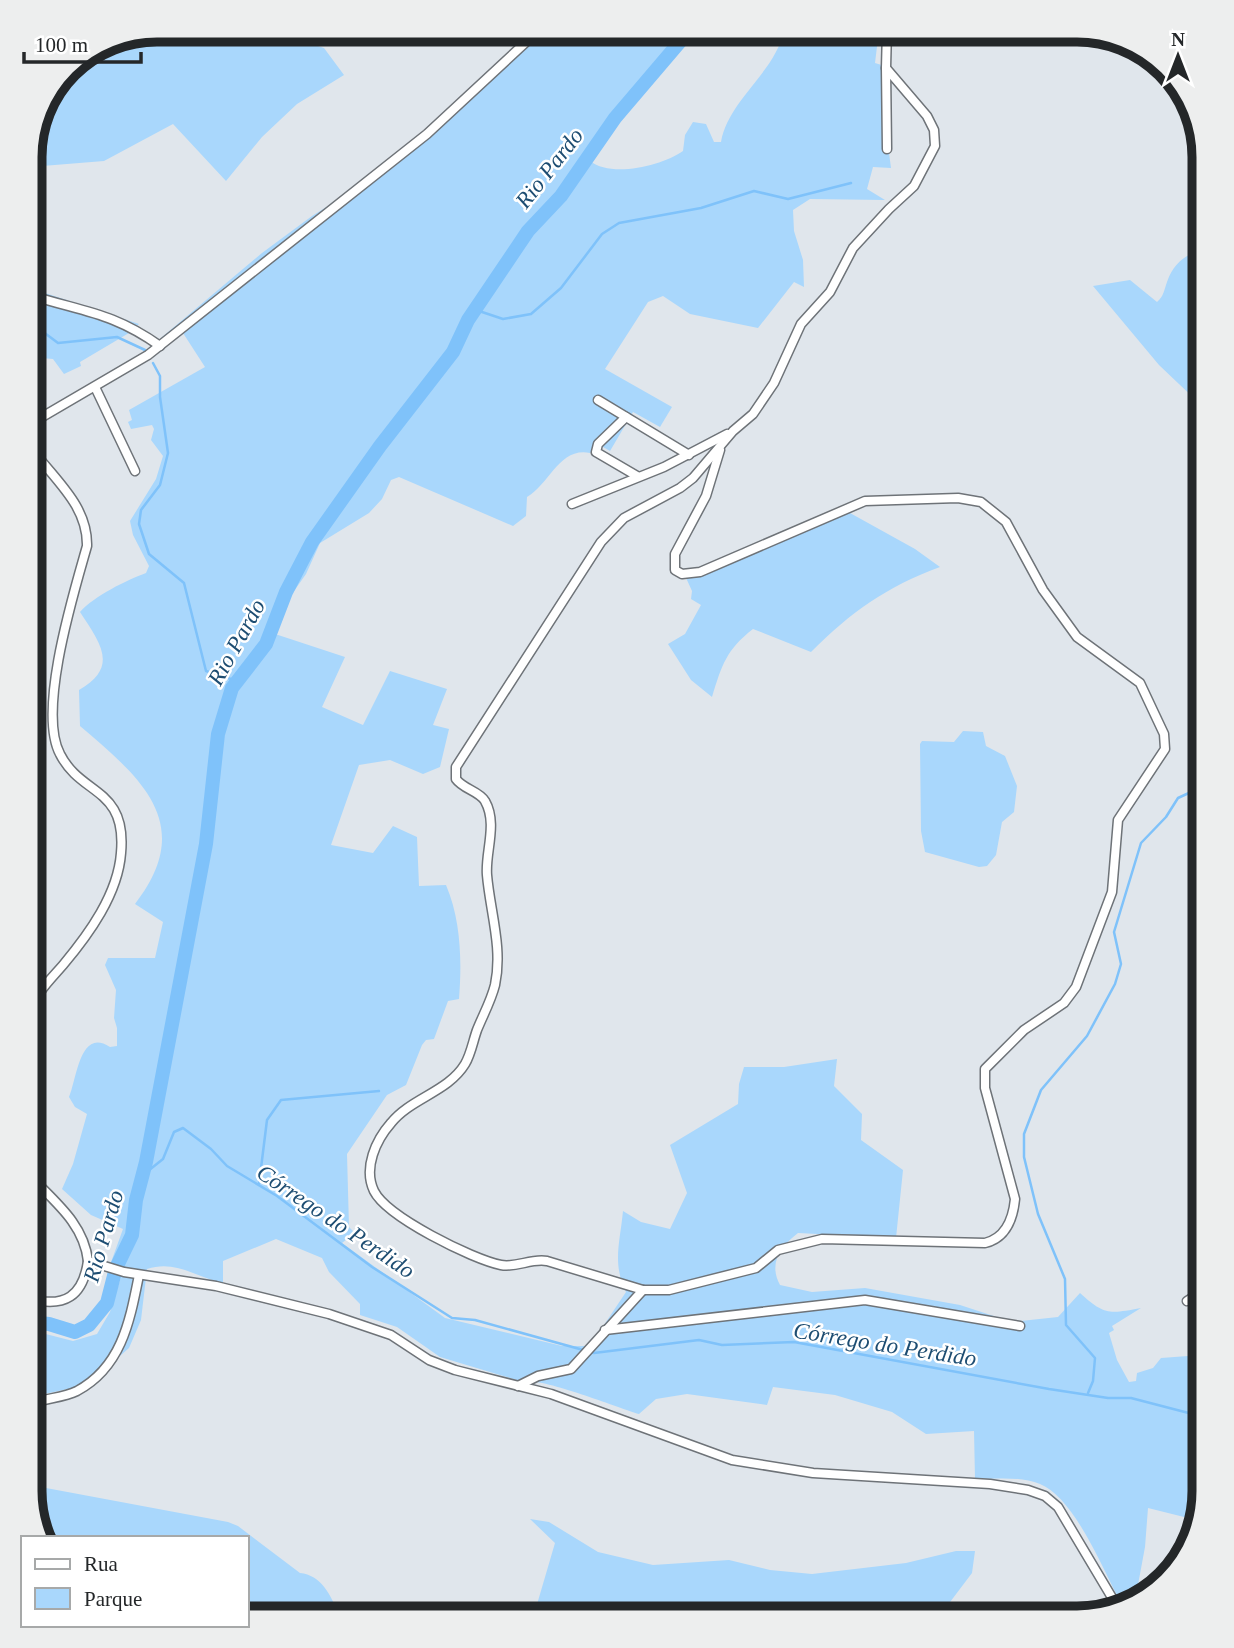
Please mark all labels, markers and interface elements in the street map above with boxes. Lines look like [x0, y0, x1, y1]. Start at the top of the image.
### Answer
scale bar [24, 21, 142, 65]
north arrow [1143, 21, 1213, 91]
text: N [1171, 29, 1185, 50]
text: 100 m [35, 33, 88, 57]
water label: Rio Pardo [510, 123, 588, 214]
water label: Rio Pardo [202, 595, 270, 690]
water label: Córrego do Perdido [252, 1159, 419, 1283]
water label: Rio Pardo [78, 1187, 128, 1286]
water label: Córrego do Perdido [792, 1318, 978, 1371]
legend [21, 1536, 248, 1627]
text: Rua [84, 1552, 119, 1576]
text: Parque [84, 1587, 142, 1611]

